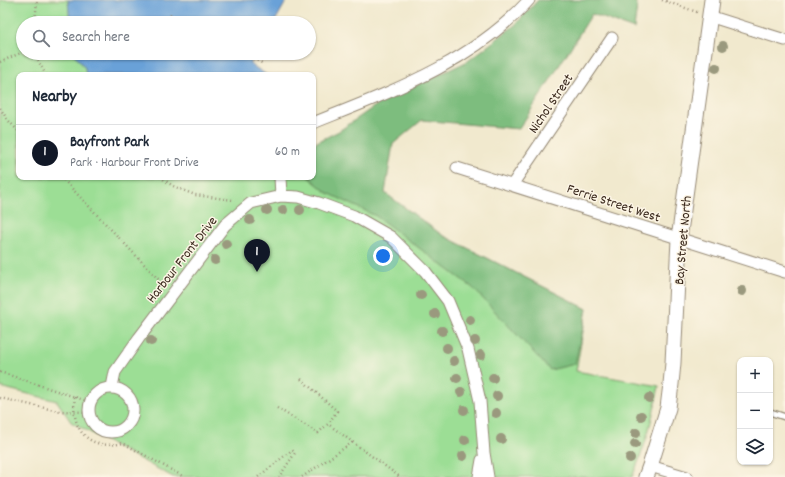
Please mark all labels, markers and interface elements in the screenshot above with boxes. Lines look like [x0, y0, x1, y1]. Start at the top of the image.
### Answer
search box [16, 16, 316, 60]
icon: search [30, 27, 52, 49]
text: Search here [62, 27, 130, 49]
street label: Nichol Street [524, 70, 579, 138]
text: Nearby [32, 86, 76, 110]
text: Bayfront Park [70, 132, 149, 154]
text: 1 [44, 143, 46, 162]
text: 60 m [275, 143, 300, 162]
text: Park · Harbour Front Drive [70, 154, 199, 173]
street label: Ferrie Street West [564, 179, 663, 228]
street label: Bay Street North [670, 195, 698, 285]
street label: Harbour Front Drive [142, 213, 223, 308]
pin: 1 [244, 239, 270, 272]
your location [373, 246, 393, 266]
map controls [737, 357, 773, 465]
button: + [737, 357, 773, 393]
button: − [737, 393, 773, 429]
button: layers [737, 429, 773, 465]

